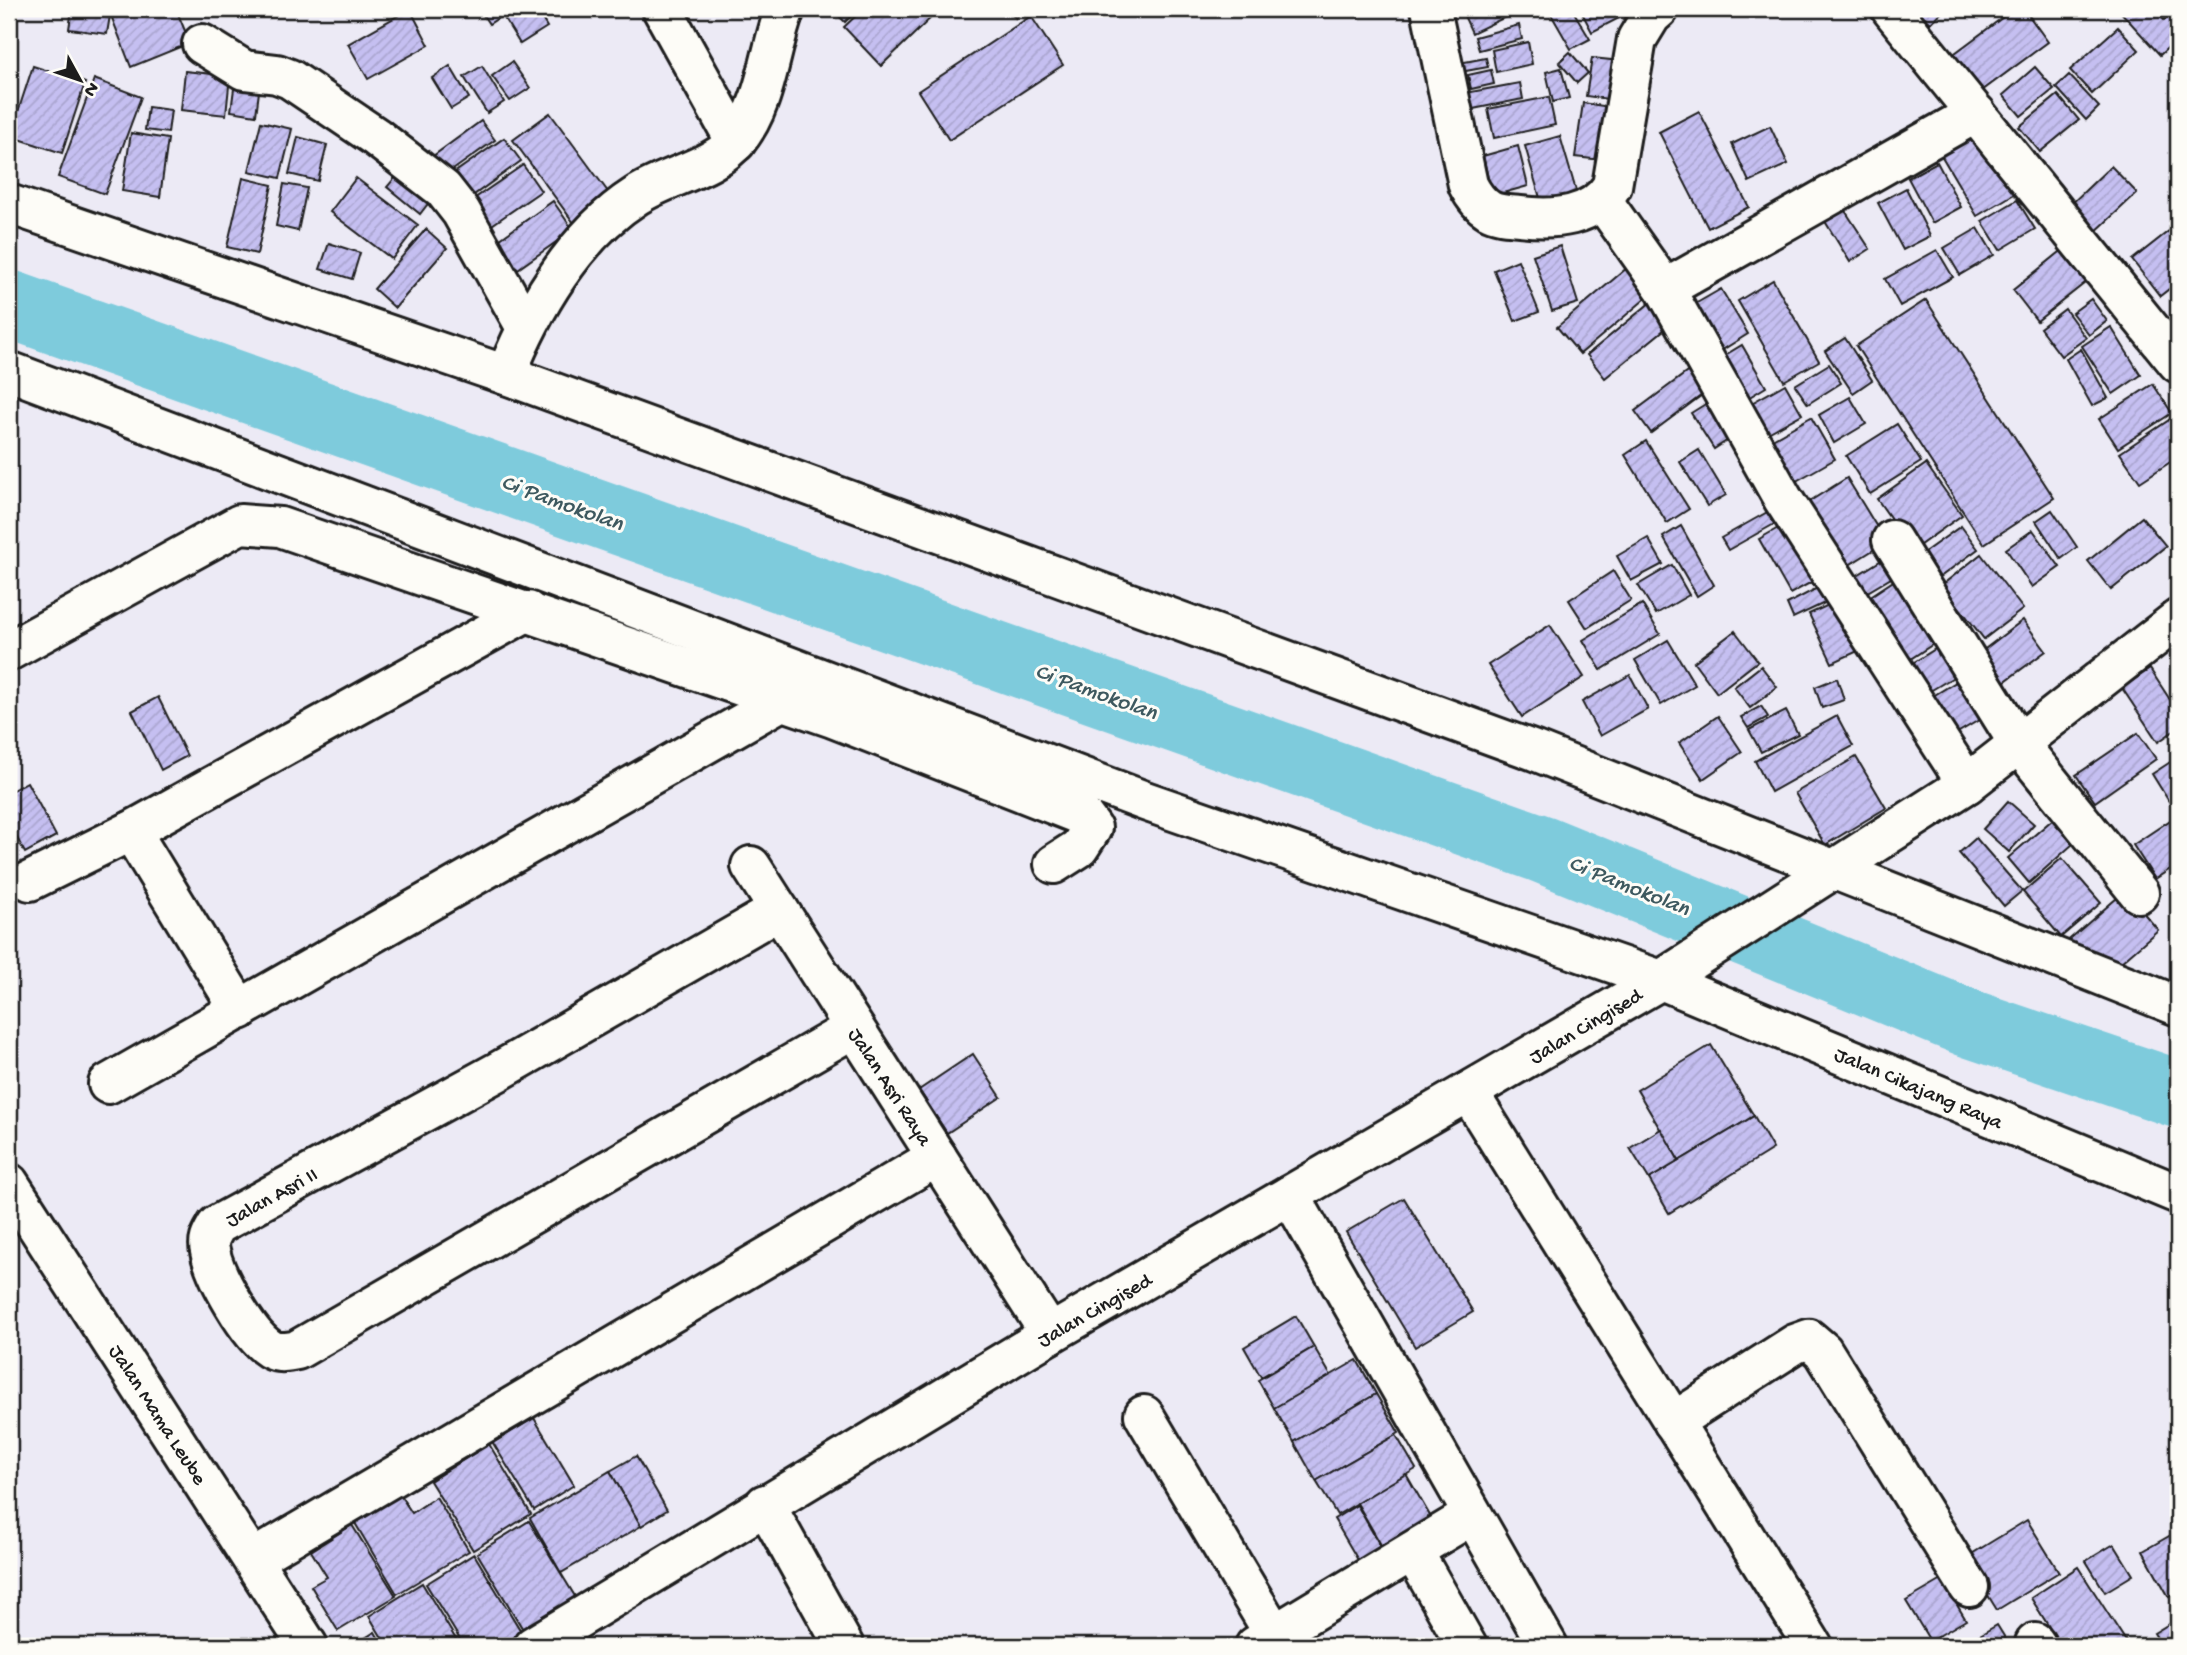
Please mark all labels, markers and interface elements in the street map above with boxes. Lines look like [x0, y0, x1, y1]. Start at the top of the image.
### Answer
north arrow [46, 46, 116, 116]
text: N [78, 77, 103, 101]
water label: Ci Pamokolan [497, 470, 627, 539]
water label: Ci Pamokolan [1031, 659, 1161, 728]
water label: Ci Pamokolan [1564, 851, 1694, 924]
street label: Jalan Cingised [1526, 984, 1649, 1072]
street label: Jalan Asri Raya [841, 1024, 936, 1153]
street label: Jalan Cikajang Raya [1830, 1043, 2007, 1137]
street label: Jalan Asri II [222, 1164, 323, 1235]
street label: Jalan Cingised [1034, 1269, 1159, 1355]
street label: Jalan Mama Leube [101, 1341, 211, 1492]

